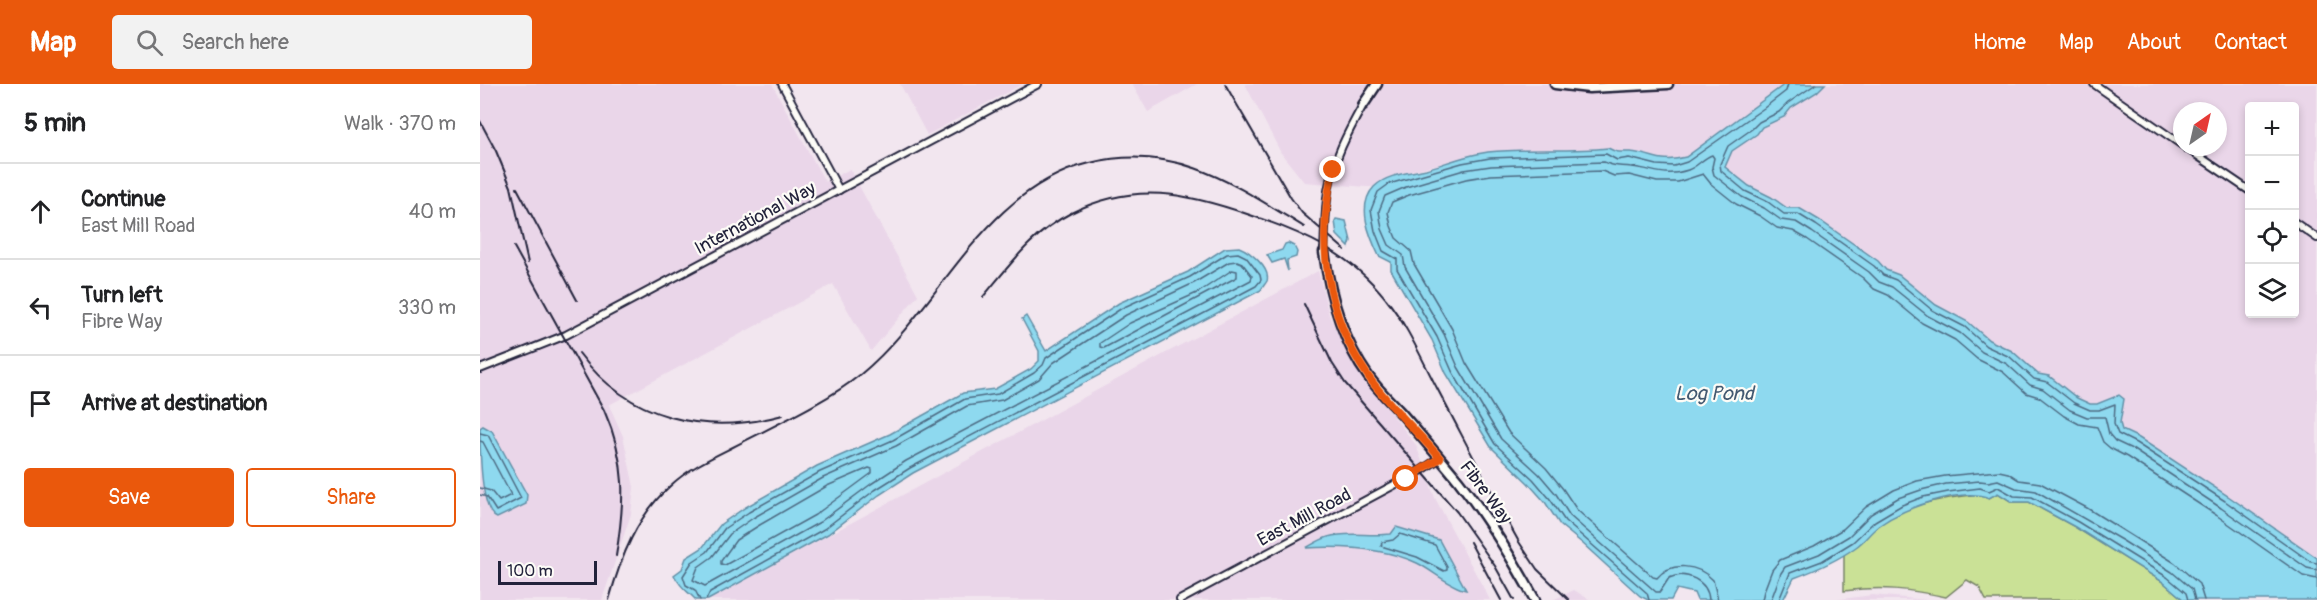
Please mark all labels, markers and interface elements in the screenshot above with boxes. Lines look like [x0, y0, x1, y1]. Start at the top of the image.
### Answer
search box [112, 15, 532, 69]
text: Map [30, 25, 76, 60]
icon: search [133, 26, 166, 59]
text: Search here [181, 28, 289, 56]
text: Home [1973, 29, 2026, 56]
text: Map [2059, 29, 2094, 56]
text: About [2127, 29, 2181, 56]
text: Contact [2214, 29, 2287, 56]
north arrow [2173, 102, 2227, 156]
map controls [2245, 102, 2299, 318]
button: + [2245, 102, 2299, 156]
text: 5 min [24, 107, 86, 139]
text: Walk · 370 m [344, 111, 456, 136]
route end [1319, 156, 1345, 182]
button: − [2245, 156, 2299, 210]
street label: International Way [691, 177, 820, 260]
text: Continue [81, 185, 165, 213]
icon: ahead [24, 195, 57, 228]
text: 40 m [409, 199, 456, 224]
button: locate [2245, 210, 2299, 264]
text: East Mill Road [81, 213, 195, 238]
button: layers [2245, 264, 2299, 318]
text: Turn left [81, 281, 163, 309]
icon: left [24, 291, 57, 324]
text: 330 m [398, 295, 456, 320]
text: Fibre Way [81, 309, 162, 334]
water label: Log Pond [1674, 381, 1756, 406]
icon: arrive [24, 387, 57, 420]
text: Arrive at destination [81, 389, 267, 417]
street label: Fibre Way [1454, 456, 1517, 529]
route start [1392, 465, 1418, 491]
button: Save [24, 468, 234, 527]
button: Share [246, 468, 456, 527]
street label: East Mill Road [1253, 483, 1355, 552]
scale bar [498, 558, 597, 586]
text: 100 m [507, 561, 553, 581]

